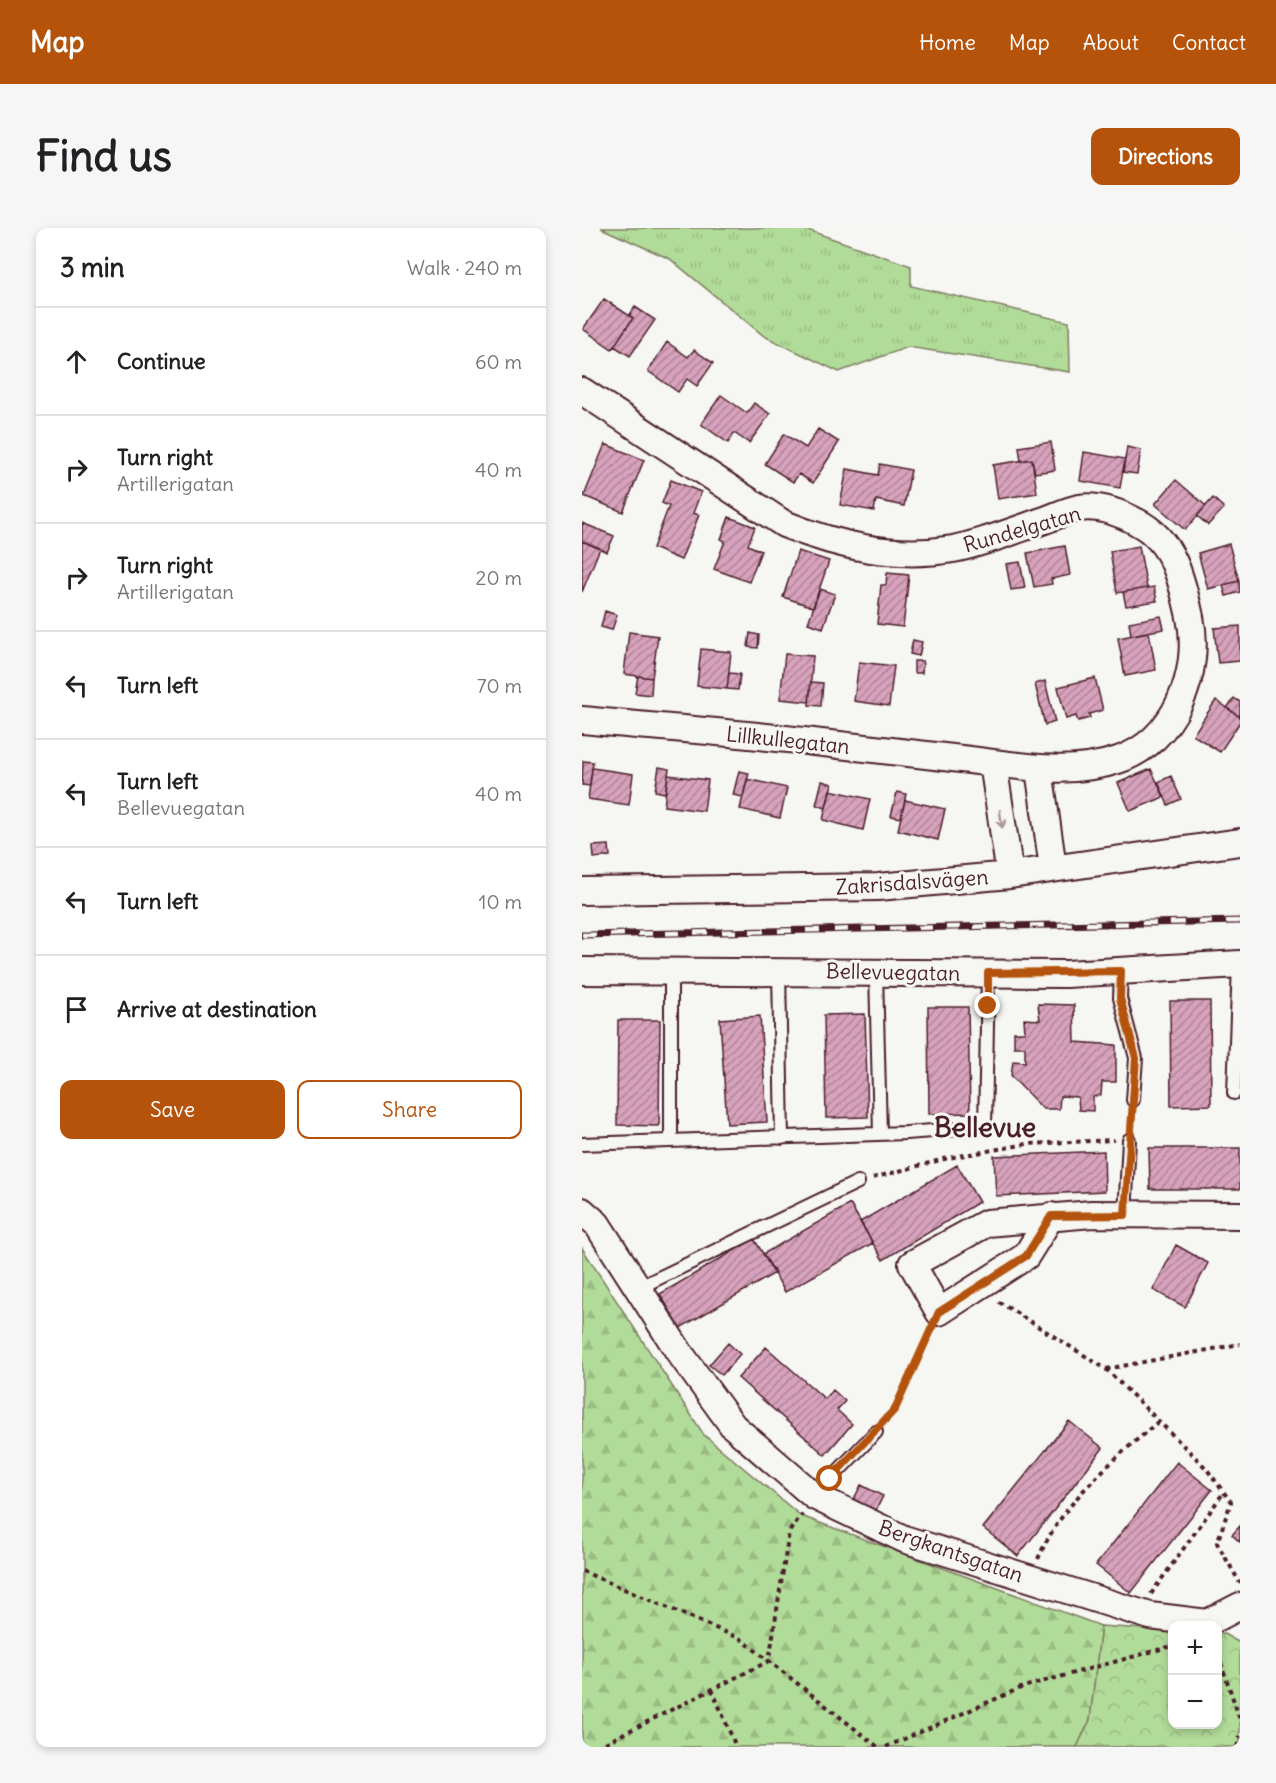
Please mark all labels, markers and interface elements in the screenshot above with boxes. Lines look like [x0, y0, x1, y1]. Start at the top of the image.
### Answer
text: Map [30, 24, 84, 60]
text: Home [919, 29, 976, 56]
text: Map [1009, 29, 1050, 56]
text: About [1083, 29, 1139, 56]
text: Contact [1172, 29, 1246, 56]
button: Directions [1091, 128, 1240, 185]
text: Find us [36, 130, 172, 182]
text: 3 min [60, 251, 125, 284]
text: Walk · 240 m [407, 255, 522, 280]
icon: ahead [60, 345, 93, 378]
text: Continue [117, 347, 206, 375]
text: 60 m [475, 349, 522, 374]
text: Turn right [117, 443, 213, 471]
icon: right [60, 453, 93, 486]
text: 40 m [475, 457, 522, 482]
text: Artillerigatan [117, 471, 234, 496]
street label: Rundelgatan [960, 499, 1084, 559]
text: Turn right [117, 551, 213, 579]
icon: right [60, 561, 93, 594]
text: 20 m [476, 565, 522, 590]
text: Artillerigatan [117, 579, 234, 604]
icon: left [60, 669, 93, 702]
text: Turn left [117, 671, 198, 699]
text: 70 m [477, 673, 522, 698]
street label: Lillkullegatan [725, 720, 851, 760]
text: Turn left [117, 767, 198, 795]
icon: left [60, 777, 93, 810]
text: 40 m [475, 781, 522, 806]
text: Bellevuegatan [117, 795, 245, 820]
one-way arrow [996, 808, 1007, 828]
street label: Zakrisdalsvägen [835, 863, 989, 901]
icon: left [60, 885, 93, 918]
text: Turn left [117, 887, 198, 915]
text: 10 m [479, 889, 522, 914]
street label: Bellevuegatan [826, 957, 960, 987]
route end [974, 992, 1000, 1018]
icon: arrive [60, 993, 93, 1026]
text: Arrive at destination [117, 995, 317, 1023]
button: Save [60, 1080, 285, 1139]
button: Share [297, 1080, 522, 1139]
district label: Bellevue [934, 1110, 1036, 1144]
route start [816, 1465, 842, 1491]
street label: Bergkantsgatan [875, 1514, 1027, 1588]
map controls [1168, 1621, 1222, 1729]
button: + [1168, 1621, 1222, 1675]
button: − [1168, 1675, 1222, 1729]

